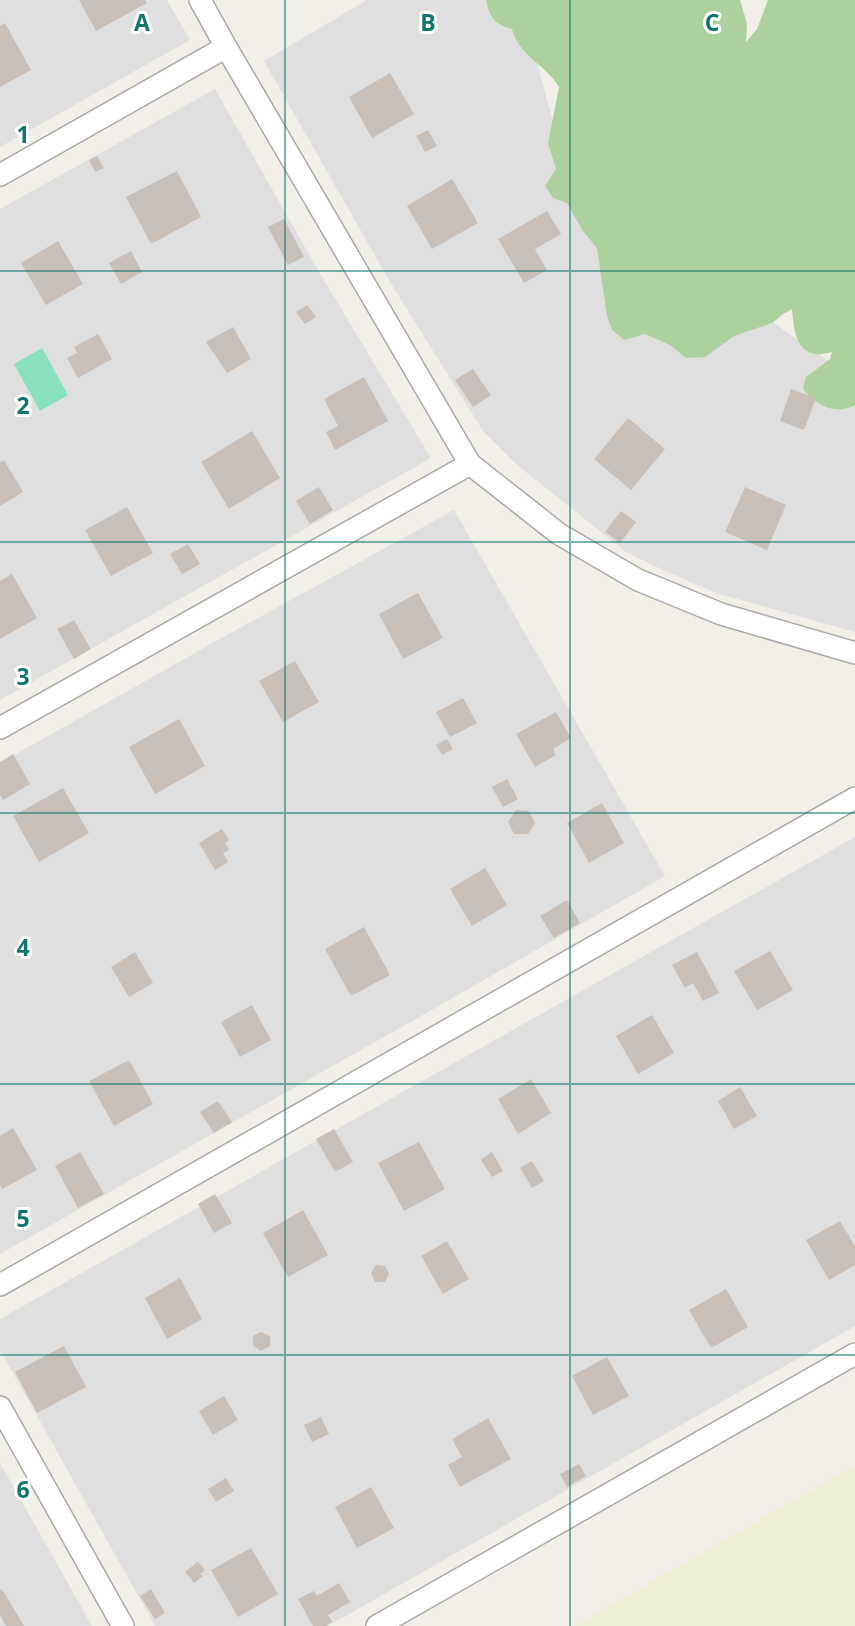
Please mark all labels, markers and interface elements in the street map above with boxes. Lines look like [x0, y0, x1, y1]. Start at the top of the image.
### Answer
text: A [134, 6, 150, 38]
text: B [420, 6, 436, 38]
text: C [705, 6, 719, 38]
text: 1 [16, 118, 30, 150]
text: 2 [16, 389, 30, 421]
text: 3 [16, 660, 30, 692]
text: 4 [16, 931, 30, 963]
text: 5 [16, 1202, 30, 1234]
text: 6 [16, 1473, 30, 1505]

